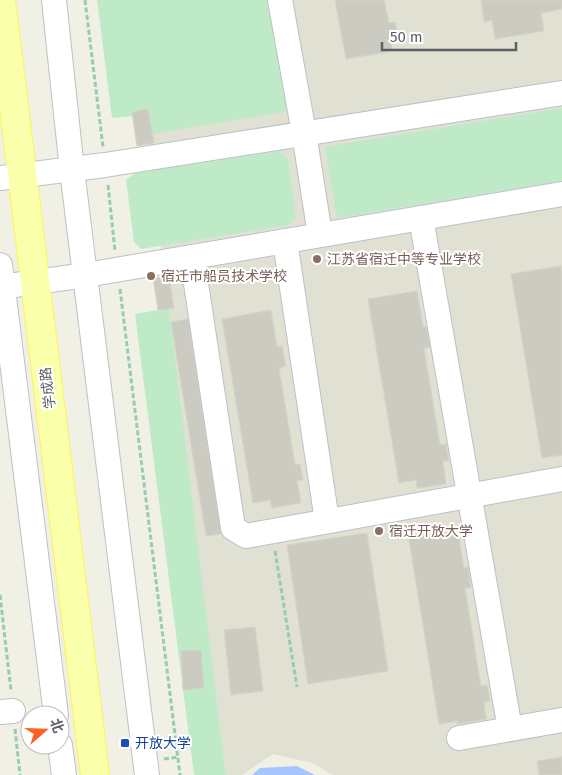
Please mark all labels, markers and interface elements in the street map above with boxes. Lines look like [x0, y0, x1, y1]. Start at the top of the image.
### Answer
scale bar [382, 20, 516, 52]
text: 50 m [390, 28, 423, 46]
place label: 江苏省宿迁中等专业学校 [327, 251, 481, 268]
marker: 江苏省宿迁中等专业学校 [311, 253, 323, 265]
place label: 宿迁市船员技术学校 [161, 268, 287, 285]
marker: 宿迁市船员技术学校 [145, 270, 157, 282]
street label: 学成路 [37, 366, 59, 410]
place label: 宿迁开放大学 [389, 523, 473, 540]
marker: 宿迁开放大学 [373, 525, 385, 537]
north arrow [20, 705, 70, 755]
text: 北 [46, 716, 67, 735]
place label: 开放大学 [135, 735, 191, 752]
marker: 开放大学 [119, 737, 131, 749]

